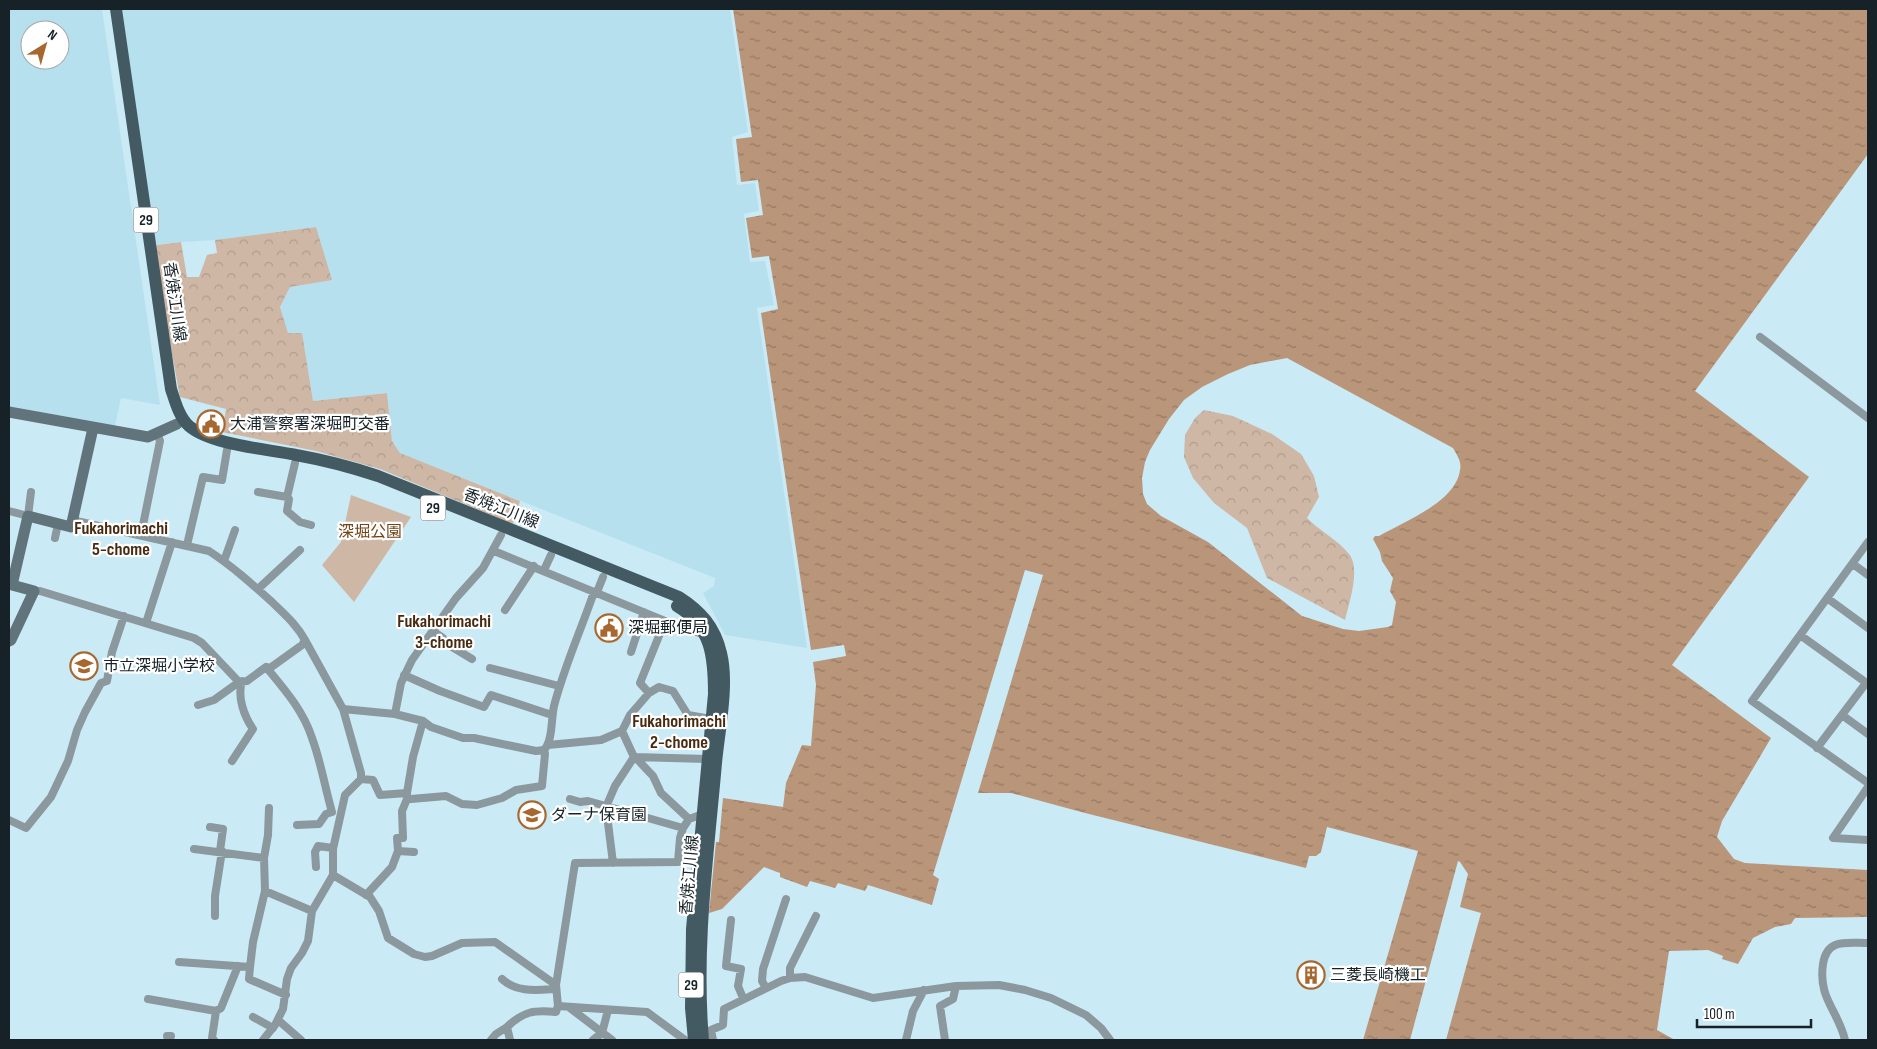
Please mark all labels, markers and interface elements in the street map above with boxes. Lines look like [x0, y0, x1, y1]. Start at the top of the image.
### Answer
north arrow [20, 20, 70, 70]
text: N [44, 26, 61, 44]
road number: 29 [134, 208, 158, 232]
street label: 香焼江川線 [159, 261, 189, 343]
public building icon: 大浦警察署深堀町交番 [196, 409, 226, 439]
place label: 大浦警察署深堀町交番 [230, 415, 390, 434]
street label: 香焼江川線 [460, 485, 542, 533]
road number: 29 [420, 496, 446, 520]
district label: Fukahorimachi 5-chome [74, 518, 168, 560]
park label: 深堀公園 [338, 523, 402, 542]
district label: Fukahorimachi 3-chome [397, 611, 491, 653]
public building icon: 深堀郵便局 [594, 613, 624, 643]
place label: 深堀郵便局 [628, 619, 708, 638]
school or university icon: 市立深堀小学校 [69, 651, 99, 681]
place label: 市立深堀小学校 [103, 657, 215, 676]
district label: Fukahorimachi 2-chome [632, 711, 726, 753]
school or university icon: ダーナ保育園 [517, 800, 547, 830]
place label: ダーナ保育園 [551, 806, 647, 825]
street label: 香焼江川線 [677, 834, 703, 916]
building icon: 三菱長崎機工 [1296, 960, 1326, 990]
place label: 三菱長崎機工 [1330, 966, 1426, 985]
road number: 29 [678, 972, 704, 998]
scale bar [1697, 996, 1811, 1028]
text: 100 m [1704, 1005, 1735, 1024]

